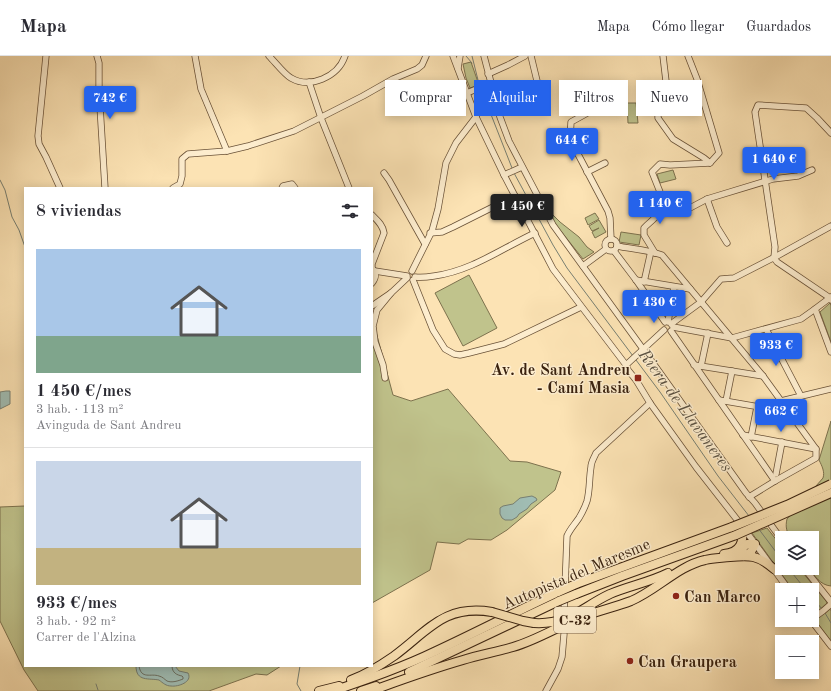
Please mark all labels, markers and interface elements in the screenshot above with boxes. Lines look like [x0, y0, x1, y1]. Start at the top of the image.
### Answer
text: Mapa [20, 18, 67, 37]
text: Mapa [597, 20, 630, 34]
text: Cómo llegar [652, 20, 724, 34]
text: Guardados [746, 20, 811, 34]
chip: Comprar [385, 80, 466, 116]
chip: Alquilar [474, 80, 551, 116]
chip: Filtros [559, 80, 628, 116]
chip: Nuevo [636, 80, 702, 116]
pin: 742 € [82, 86, 138, 120]
text: 742 € [93, 92, 127, 105]
pin: 644 € [544, 128, 600, 162]
text: 644 € [555, 134, 589, 147]
pin: 1 640 € [737, 147, 811, 181]
text: 1 640 € [752, 153, 796, 166]
pin: 1 140 € [623, 191, 697, 225]
pin: 1 450 € [485, 194, 559, 228]
text: 1 140 € [638, 197, 682, 210]
icon: filters [339, 200, 361, 222]
text: 1 450 € [500, 200, 544, 213]
text: 8 viviendas [36, 203, 121, 220]
icon: home [163, 275, 235, 347]
pin: 1 430 € [617, 290, 691, 324]
text: 1 430 € [632, 296, 676, 309]
pin: 933 € [748, 333, 804, 367]
text: 933 € [759, 339, 793, 352]
water label: Riera de Llavaneres [634, 346, 735, 475]
place label: Av. de Sant Andreu - Camí Masia [491, 363, 630, 397]
marker: Av. de Sant Andreu - Camí Masia [633, 373, 643, 383]
text: 1 450 €/mes [36, 383, 131, 400]
pin: 662 € [753, 399, 809, 433]
text: 3 hab. · 113 m² [36, 403, 123, 416]
text: 662 € [764, 405, 798, 418]
text: Avinguda de Sant Andreu [36, 419, 181, 432]
icon: home [163, 487, 235, 559]
map controls [775, 531, 819, 679]
button: layers [775, 531, 819, 575]
street label: Autopista del Maresme [501, 536, 653, 613]
button: + [775, 583, 819, 627]
place label: Can Marco [684, 590, 761, 606]
marker: Can Marco [671, 591, 681, 601]
text: 933 €/mes [36, 595, 117, 612]
road number: C-32 [554, 607, 596, 633]
text: 3 hab. · 92 m² [36, 615, 116, 628]
text: Carrer de l'Alzina [36, 631, 136, 644]
button: − [775, 635, 819, 679]
place label: Can Graupera [638, 655, 737, 671]
marker: Can Graupera [625, 656, 635, 666]

